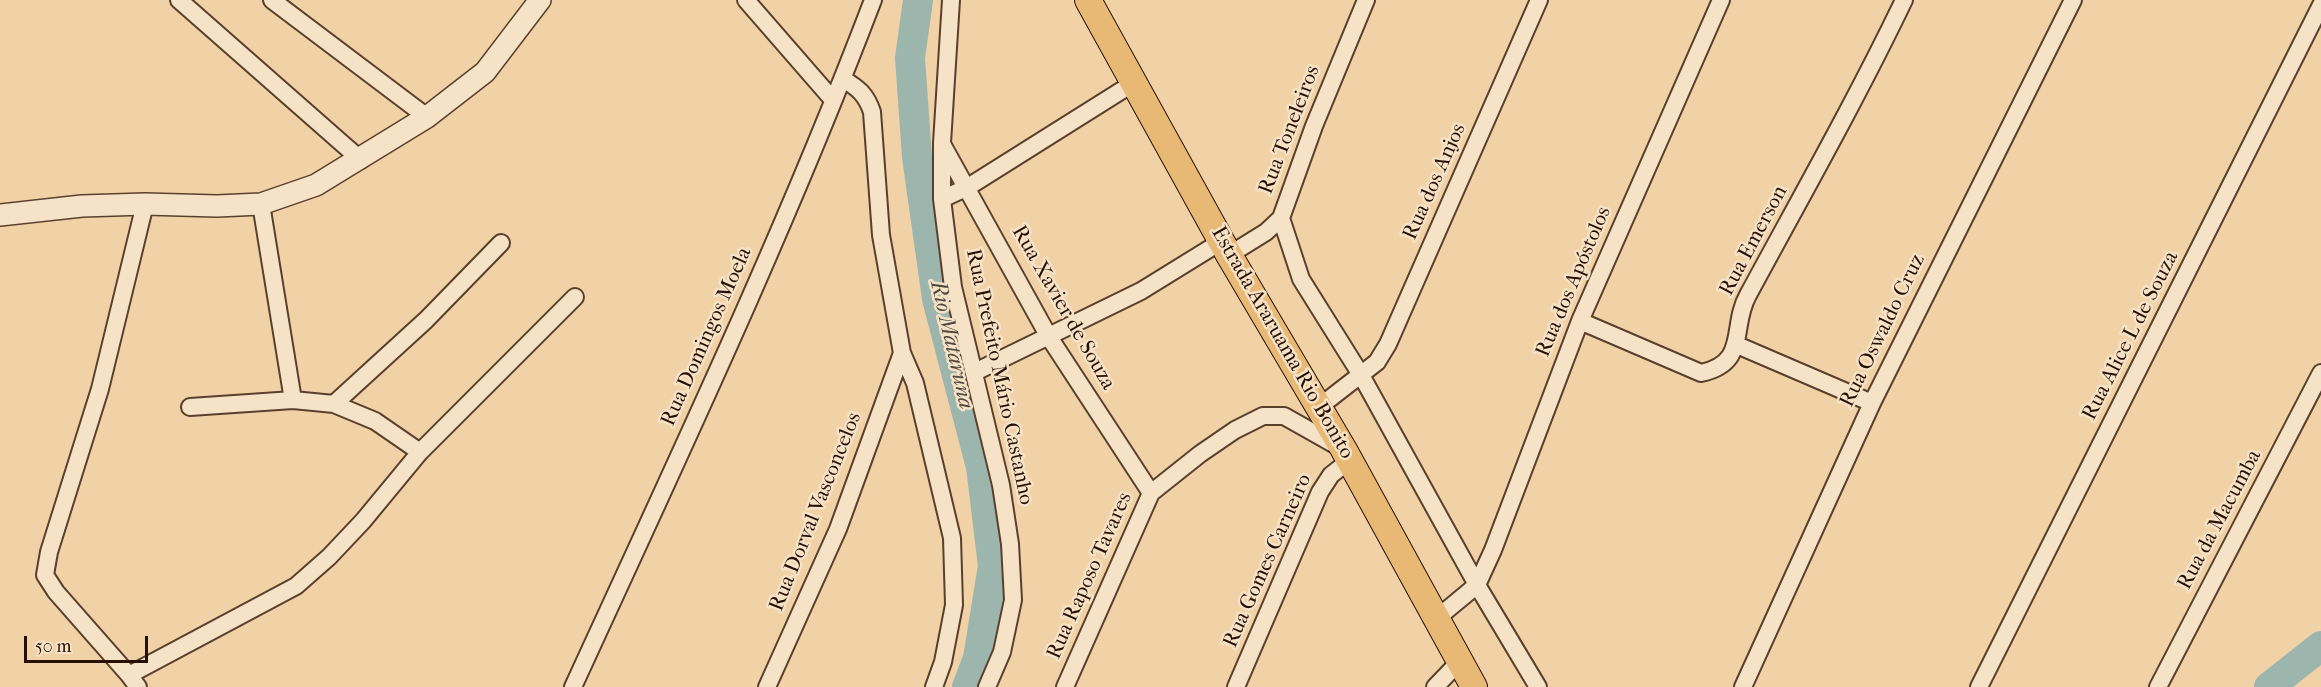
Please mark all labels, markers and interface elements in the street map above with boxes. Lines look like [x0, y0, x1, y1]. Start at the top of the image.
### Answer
street label: Rua Toneleiros [1254, 62, 1326, 198]
street label: Rua dos Anjos [1398, 120, 1472, 244]
street label: Rua Emerson [1714, 182, 1794, 300]
street label: Rua dos Apóstolos [1531, 203, 1617, 361]
street label: Rua Xavier de Souza [1006, 221, 1120, 395]
street label: Estrada Araruama Rio Bonito [1205, 222, 1359, 464]
street label: Rua Domingos Moela [656, 244, 758, 430]
street label: Rua Prefeito Mário Castanho [960, 247, 1038, 507]
street label: Rua Alice L de Souza [2077, 247, 2185, 425]
street label: Rua Oswaldo Cruz [1835, 250, 1931, 412]
water label: Rio Mataruna [923, 278, 979, 412]
street label: Rua Dorval Vasconcelos [765, 409, 867, 615]
street label: Rua da Macumba [2173, 446, 2267, 594]
street label: Rua Gomes Carneiro [1218, 470, 1318, 652]
street label: Rua Raposo Tavares [1042, 489, 1138, 663]
scale bar [27, 624, 152, 662]
text: 50 m [35, 636, 71, 657]

